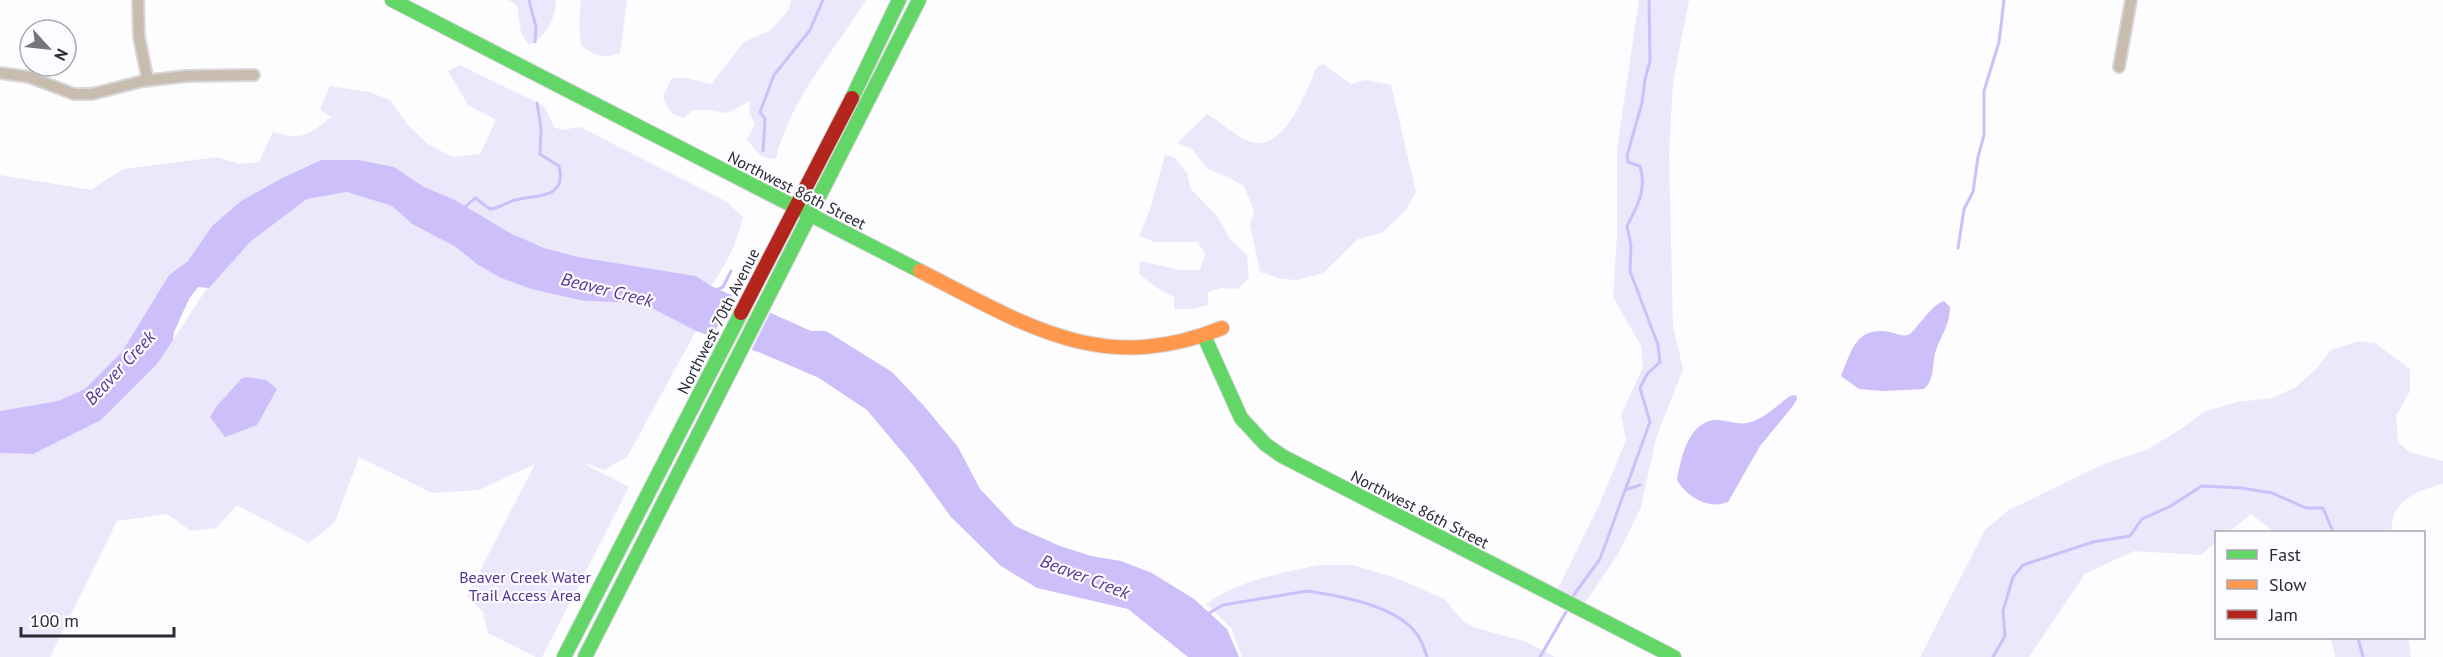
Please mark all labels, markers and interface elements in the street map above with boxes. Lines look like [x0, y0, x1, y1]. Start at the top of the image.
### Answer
north arrow [18, 18, 78, 78]
text: N [50, 46, 73, 64]
street label: Northwest 86th Street [725, 147, 870, 234]
street label: Northwest 70th Avenue [673, 245, 763, 397]
water label: Beaver Creek [559, 267, 656, 312]
water label: Beaver Creek [79, 325, 161, 410]
street label: Northwest 86th Street [1348, 466, 1493, 553]
legend [2215, 531, 2425, 639]
text: Fast [2269, 543, 2301, 566]
water label: Beaver Creek [1037, 549, 1134, 604]
park label: Beaver Creek Water Trail Access Area [459, 567, 591, 605]
text: Slow [2269, 573, 2307, 596]
scale bar [21, 600, 174, 638]
text: Jam [2268, 603, 2298, 626]
text: 100 m [30, 609, 79, 632]

